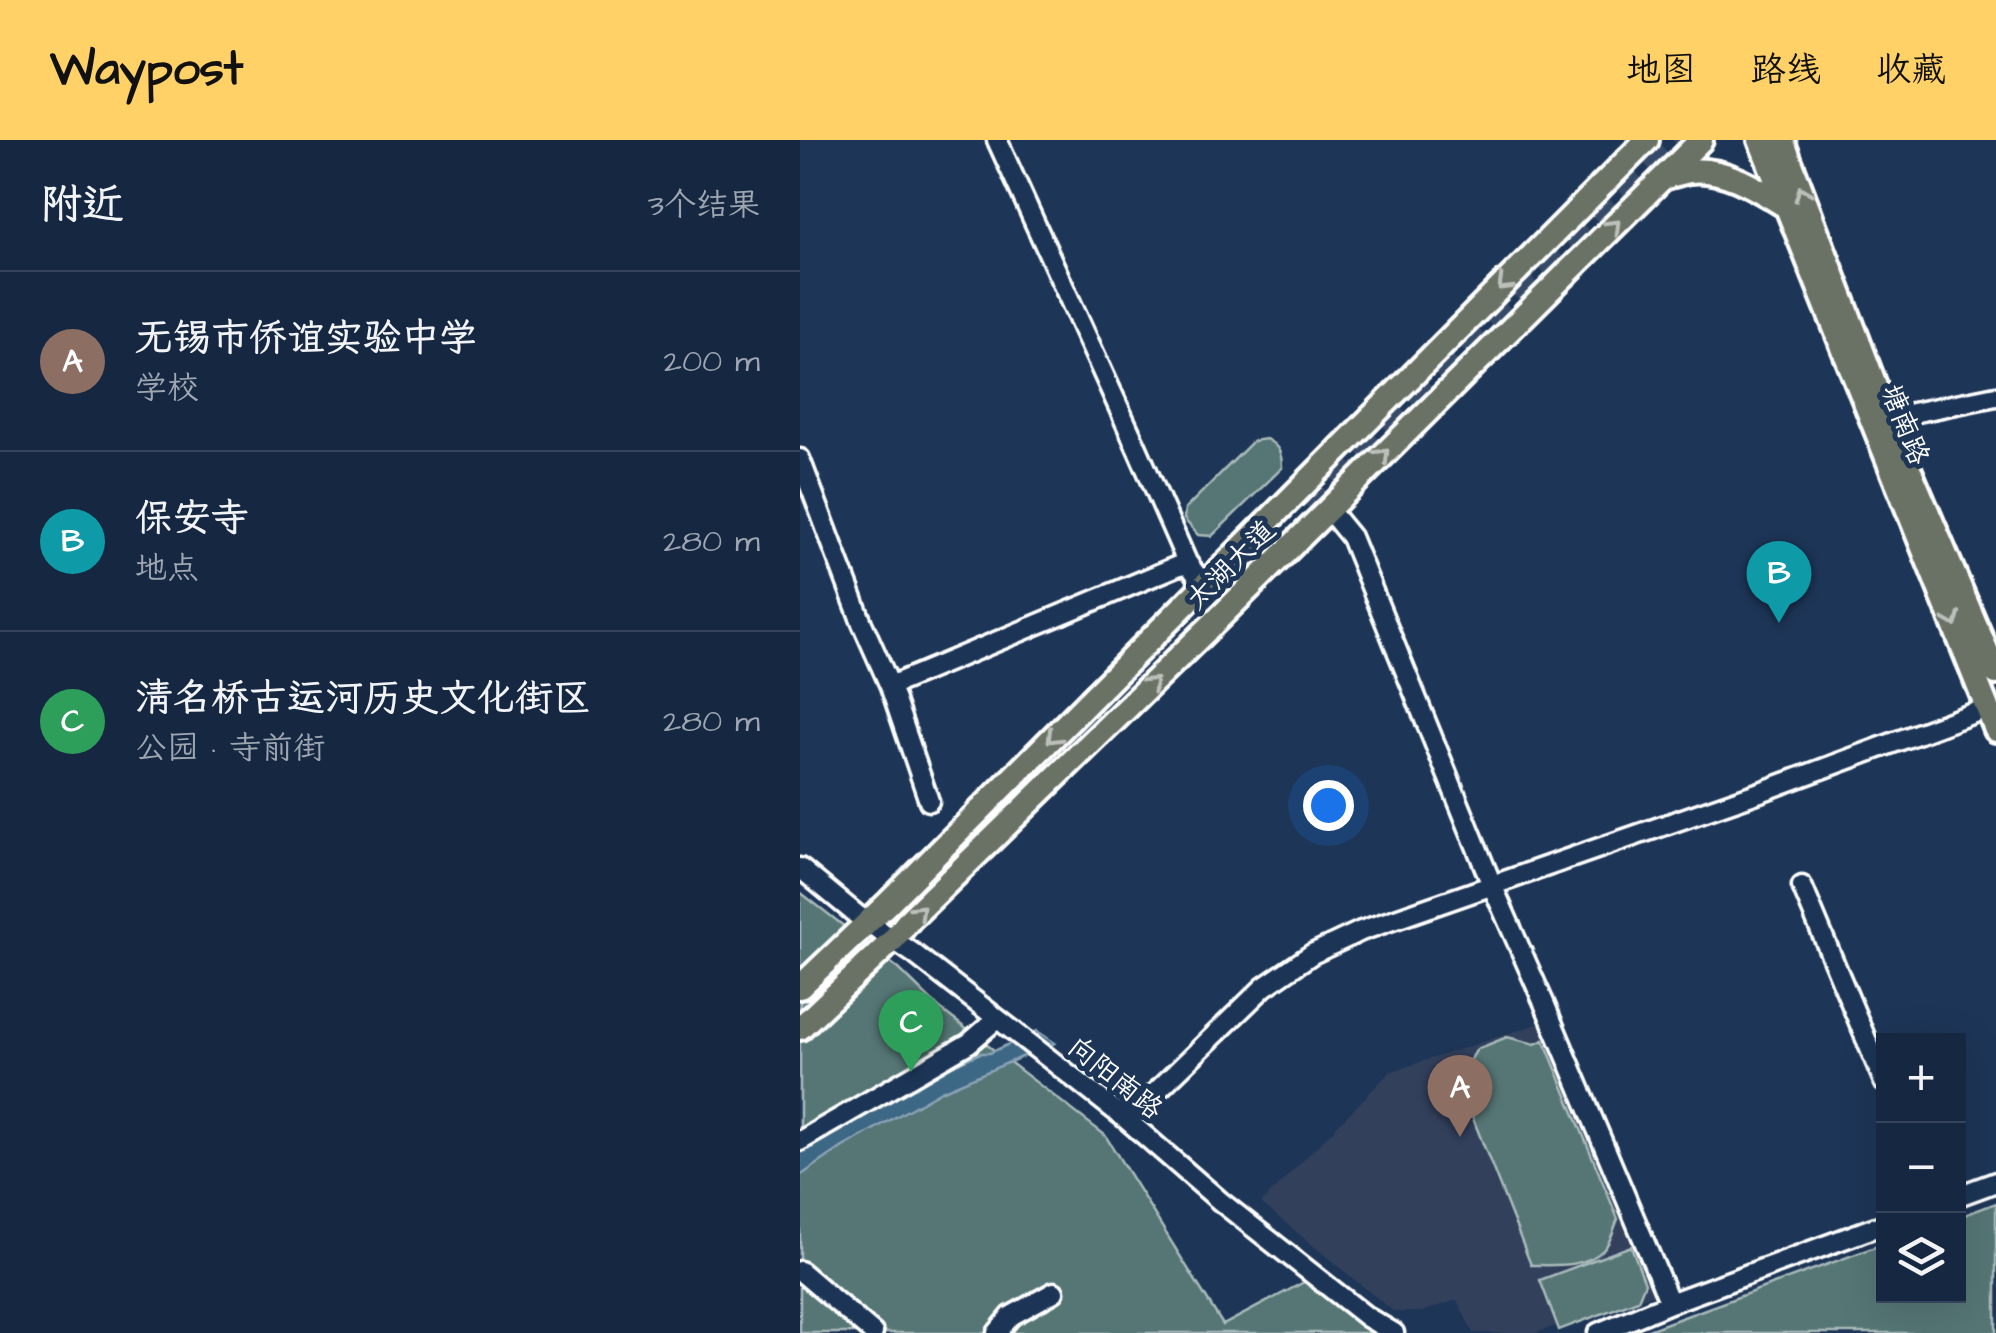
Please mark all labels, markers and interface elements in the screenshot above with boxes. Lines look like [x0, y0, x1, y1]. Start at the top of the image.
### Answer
text: Waypost [50, 37, 243, 103]
text: 地图 [1626, 46, 1696, 95]
text: 路线 [1751, 46, 1821, 95]
text: 收藏 [1876, 46, 1946, 95]
text: 附近 [40, 177, 124, 235]
text: 3个结果 [648, 183, 760, 228]
one-way arrow [1794, 185, 1814, 203]
one-way arrow [1602, 220, 1620, 238]
one-way arrow [1498, 272, 1516, 290]
text: 无锡市侨谊实验中学 [135, 313, 477, 365]
text: A [62, 339, 83, 384]
text: 200 m [664, 339, 760, 384]
text: 学校 [135, 366, 199, 411]
street label: 塘南路 [1871, 378, 1938, 471]
one-way arrow [1371, 449, 1389, 467]
text: 保安寺 [135, 493, 249, 545]
street label: 太湖大道 [1178, 512, 1284, 618]
text: B [61, 519, 84, 564]
text: 280 m [663, 519, 760, 564]
pin: B [1746, 540, 1812, 623]
text: 地点 [135, 546, 199, 591]
one-way arrow [1941, 610, 1961, 628]
text: 清名桥古运河历史文化街区 [135, 673, 591, 725]
one-way arrow [1140, 677, 1158, 695]
text: C [61, 699, 84, 744]
text: 280 m [663, 699, 760, 744]
text: 公园 · 寺前街 [135, 726, 325, 771]
one-way arrow [1046, 726, 1064, 744]
your location [1303, 780, 1354, 831]
one-way arrow [908, 904, 926, 922]
pin: C [878, 990, 944, 1072]
street label: 向阳南路 [1059, 1028, 1171, 1129]
map controls [1876, 1033, 1966, 1303]
button: + [1876, 1033, 1966, 1123]
pin: A [1428, 1054, 1492, 1137]
button: − [1876, 1123, 1966, 1213]
button: layers [1876, 1213, 1966, 1303]

